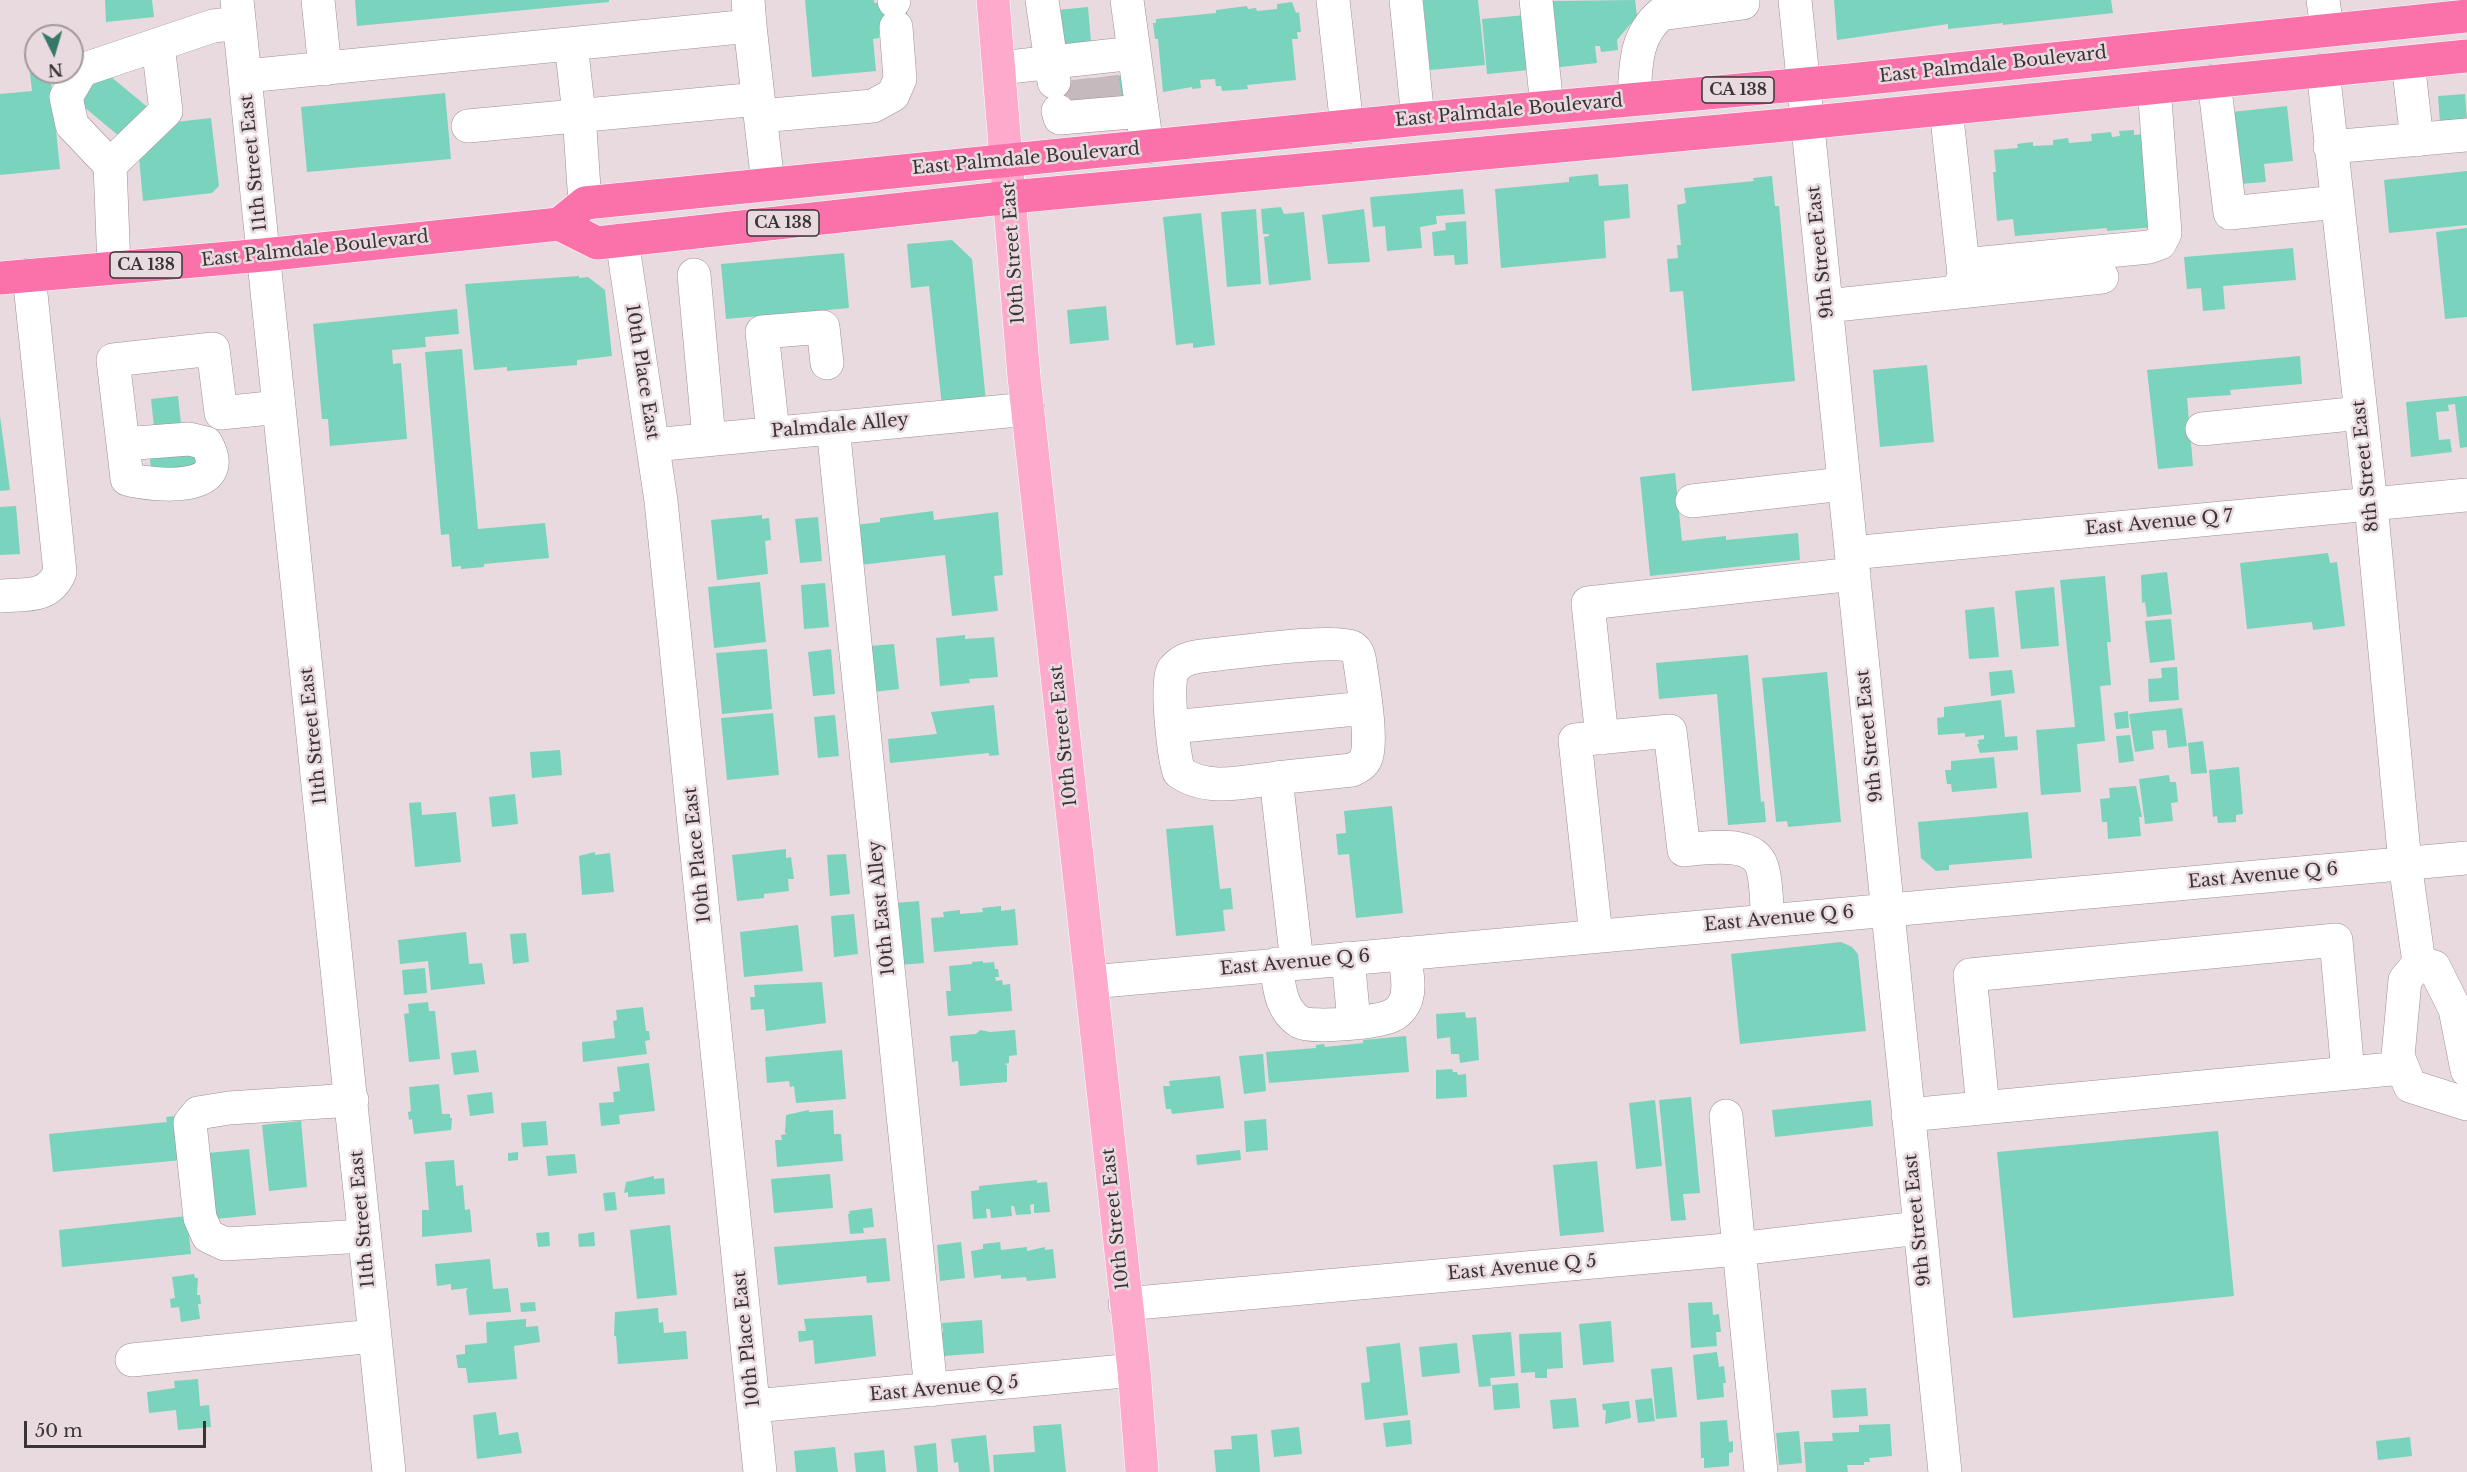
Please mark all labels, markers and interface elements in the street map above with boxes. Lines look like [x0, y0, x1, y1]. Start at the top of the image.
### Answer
north arrow [24, 24, 84, 84]
street label: East Palmdale Boulevard [1878, 42, 2108, 88]
text: N [47, 59, 64, 81]
road number: CA 138 [1702, 77, 1774, 103]
street label: East Palmdale Boulevard [1394, 90, 1624, 132]
street label: 11th Street East [236, 93, 272, 233]
street label: East Palmdale Boulevard [911, 138, 1141, 180]
street label: 10th Street East [998, 181, 1030, 325]
street label: 9th Street East [1803, 185, 1839, 319]
road number: CA 138 [747, 210, 819, 236]
street label: East Palmdale Boulevard [200, 226, 430, 272]
road number: CA 138 [110, 252, 182, 278]
street label: 10th Place East [621, 303, 663, 441]
street label: 8th Street East [2348, 399, 2384, 533]
street label: Palmdale Alley [770, 409, 910, 443]
street label: East Avenue Q 7 [2084, 506, 2234, 540]
street label: 10th Street East [1046, 664, 1082, 808]
street label: 11th Street East [296, 666, 332, 806]
street label: 9th Street East [1852, 669, 1888, 803]
street label: 10th Place East [680, 786, 716, 924]
street label: 10th East Alley [864, 839, 900, 977]
street label: East Avenue Q 6 [2187, 859, 2339, 893]
street label: East Avenue Q 6 [1703, 902, 1855, 936]
street label: East Avenue Q 6 [1219, 946, 1371, 980]
street label: 10th Street East [1098, 1147, 1134, 1291]
street label: 11th Street East [346, 1149, 380, 1289]
street label: 9th Street East [1900, 1153, 1936, 1287]
street label: East Avenue Q 5 [1447, 1251, 1597, 1285]
street label: 10th Place East [729, 1270, 765, 1408]
street label: East Avenue Q 5 [869, 1372, 1019, 1406]
scale bar [27, 1409, 208, 1447]
text: 50 m [35, 1420, 83, 1442]

